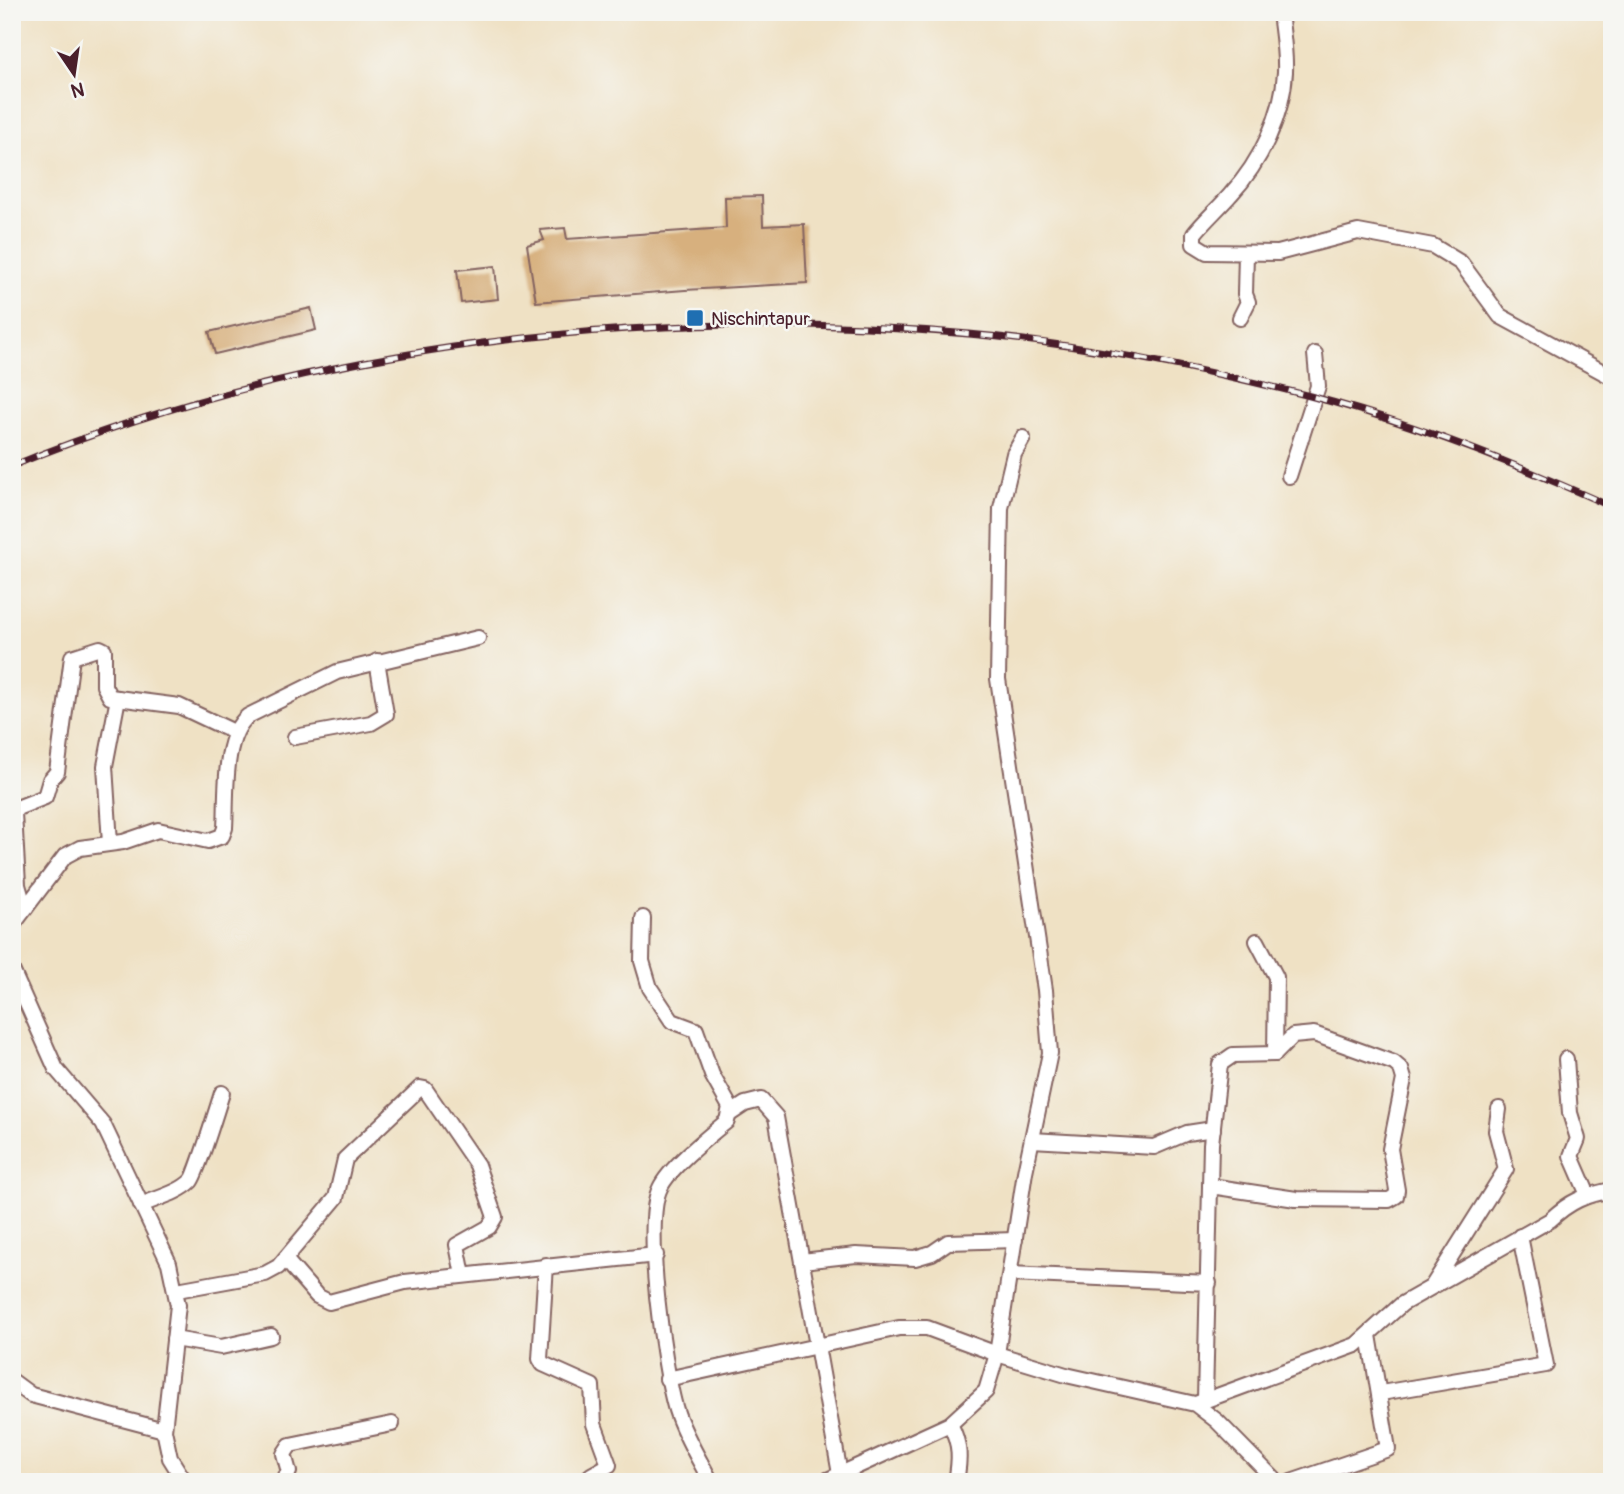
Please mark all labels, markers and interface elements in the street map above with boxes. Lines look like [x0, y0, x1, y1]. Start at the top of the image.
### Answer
north arrow [38, 38, 108, 108]
text: N [68, 76, 87, 103]
place label: Nischintapur [711, 307, 810, 331]
marker: Nischintapur [685, 308, 705, 328]

